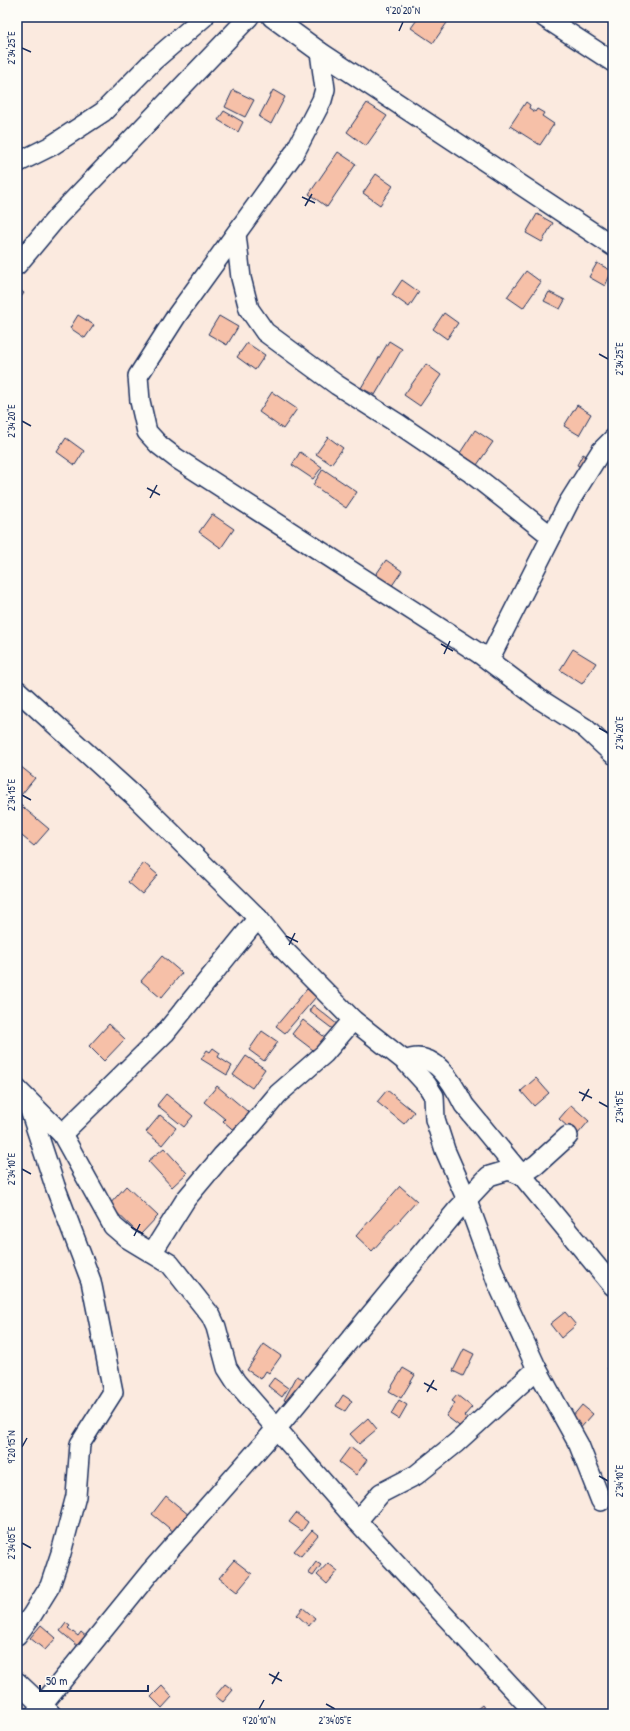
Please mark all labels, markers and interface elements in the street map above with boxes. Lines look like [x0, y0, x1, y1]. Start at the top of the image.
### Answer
text: 9°20'20"N [386, 4, 420, 17]
text: 2°34'25"E [5, 31, 18, 65]
text: 2°34'25"E [613, 342, 626, 376]
text: 2°34'20"E [5, 404, 18, 438]
text: 2°34'20"E [613, 716, 626, 750]
text: 2°34'15"E [5, 778, 18, 811]
text: 2°34'15"E [613, 1090, 626, 1123]
text: 2°34'10"E [5, 1152, 18, 1185]
text: 9°20'15"N [5, 1431, 18, 1464]
text: 2°34'10"E [613, 1464, 626, 1497]
text: 2°34'05"E [5, 1526, 18, 1560]
scale bar [40, 1667, 148, 1693]
text: 50 m [46, 1672, 67, 1689]
text: 9°20'10"N [242, 1714, 276, 1727]
text: 2°34'05"E [318, 1714, 352, 1727]

